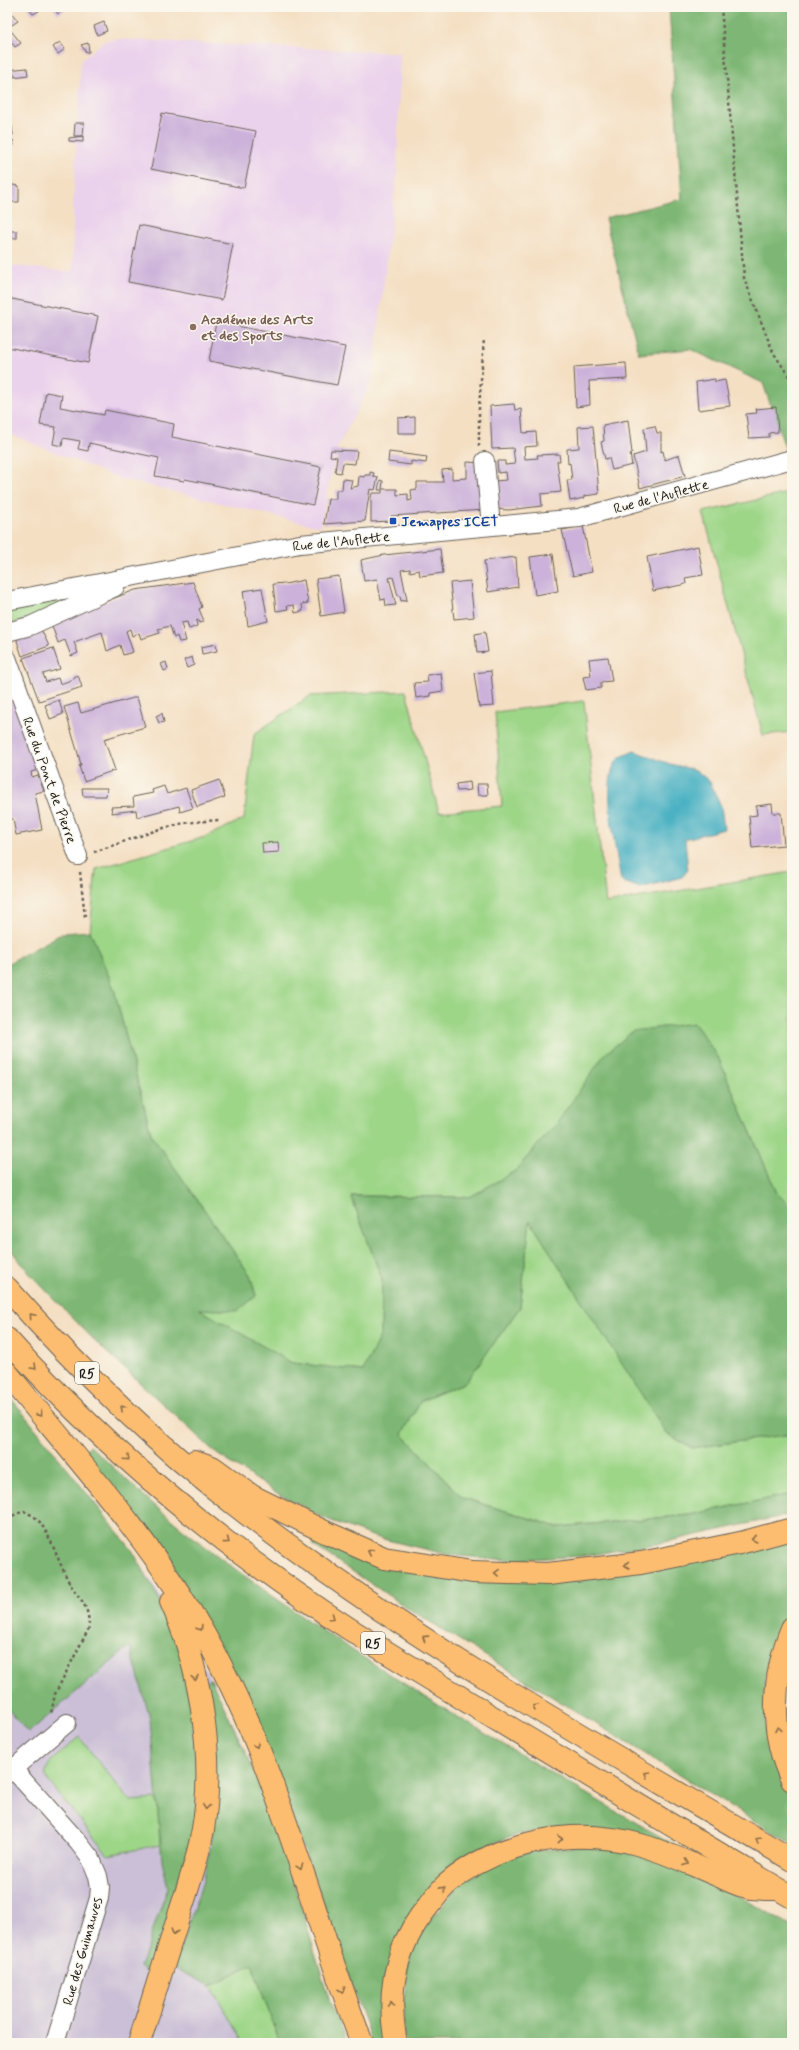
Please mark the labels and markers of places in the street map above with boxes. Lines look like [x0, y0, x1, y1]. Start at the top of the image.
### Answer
place label: Académie des Arts et des Sports [201, 311, 314, 345]
marker: Académie des Arts et des Sports [188, 322, 198, 332]
place label: Jemappes ICET [401, 513, 498, 531]
marker: Jemappes ICET [388, 516, 398, 526]

